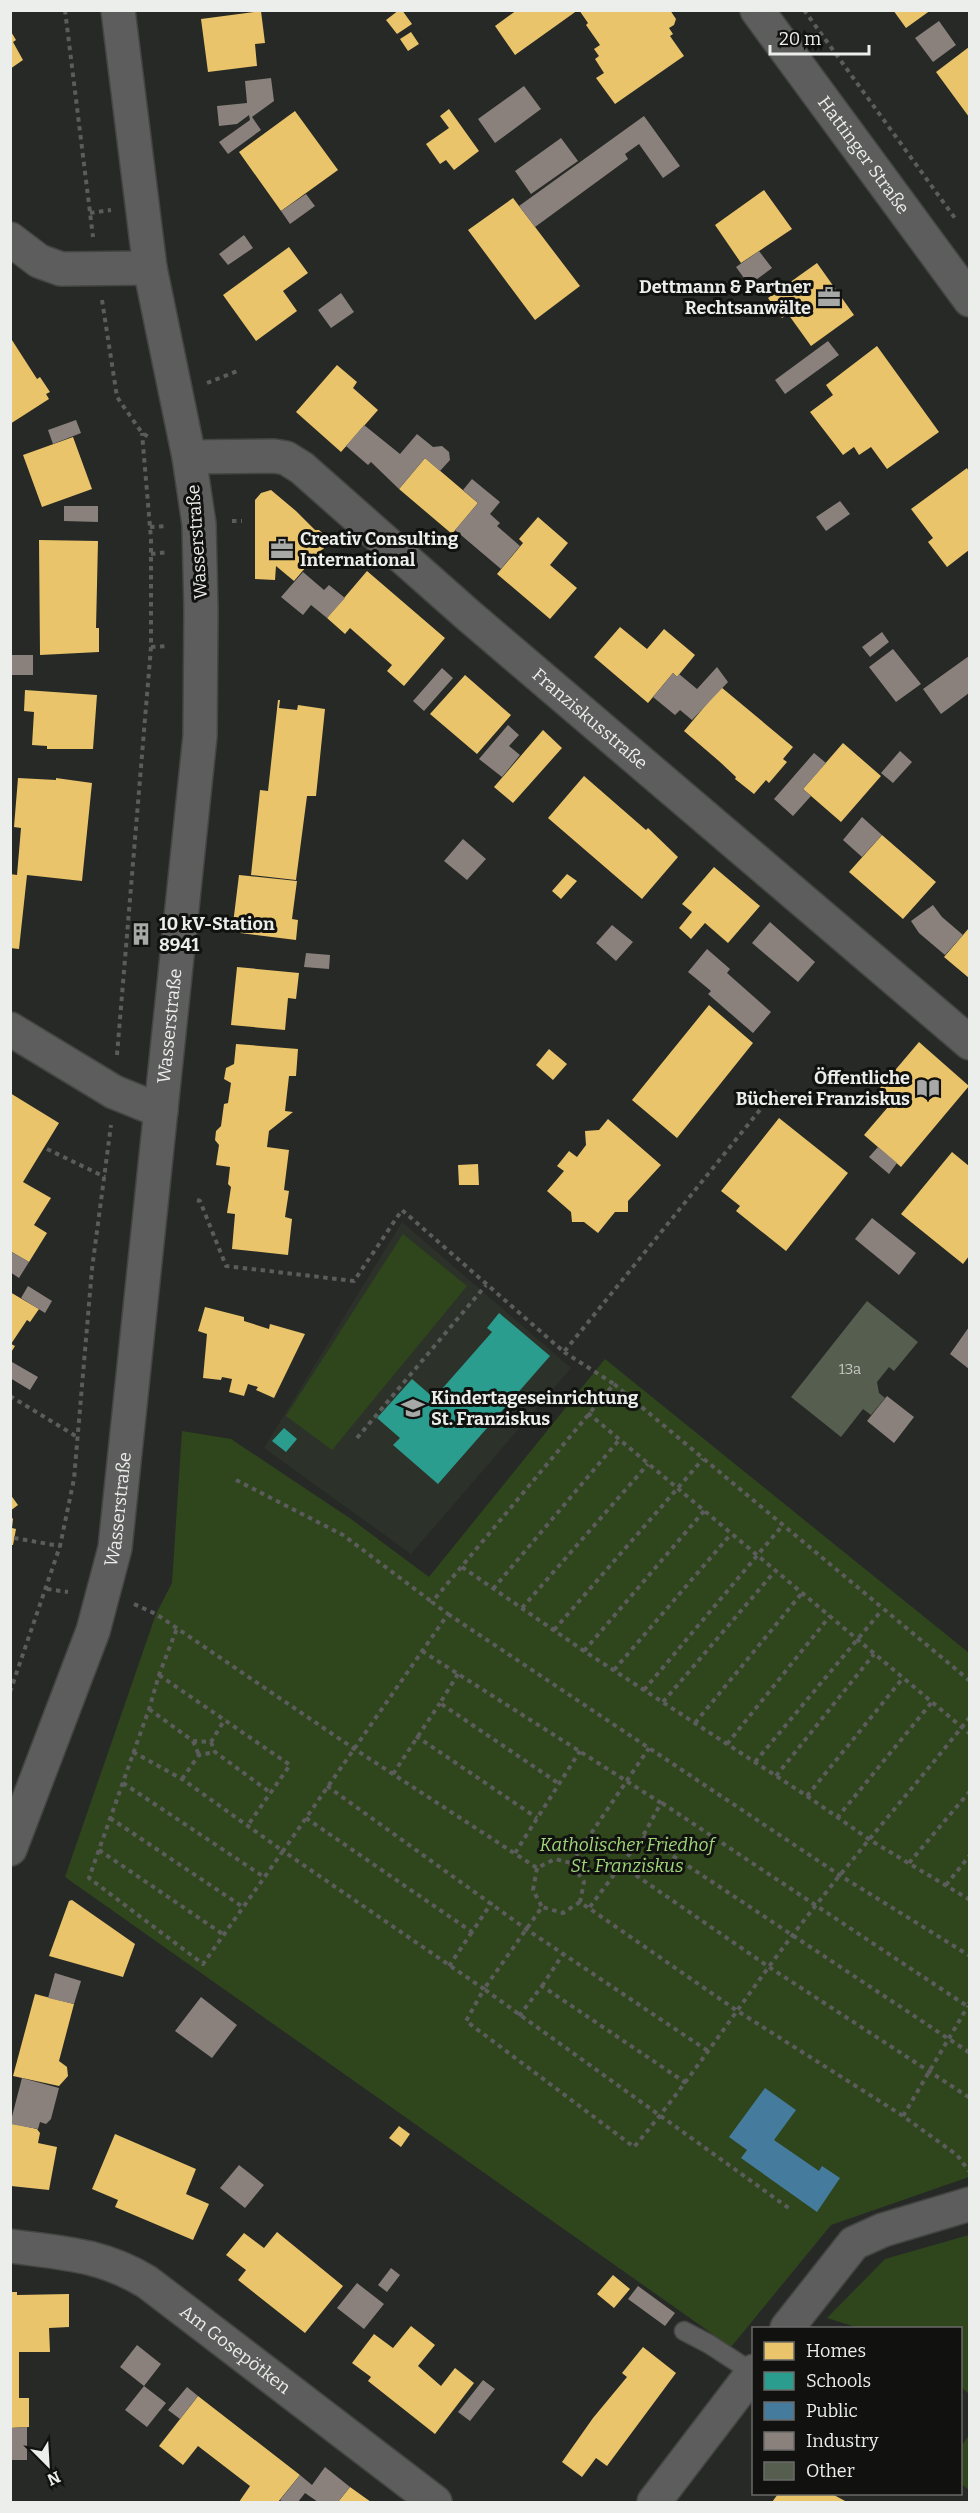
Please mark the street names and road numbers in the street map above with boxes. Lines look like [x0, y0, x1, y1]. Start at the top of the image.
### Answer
street label: Hattinger Straße [813, 92, 914, 218]
street label: Wasserstraße [182, 484, 212, 600]
street label: Franziskusstraße [528, 664, 652, 774]
street label: Wasserstraße [153, 967, 187, 1085]
street label: Wasserstraße [100, 1451, 136, 1569]
street label: Am Gosepötken [176, 2300, 295, 2399]

